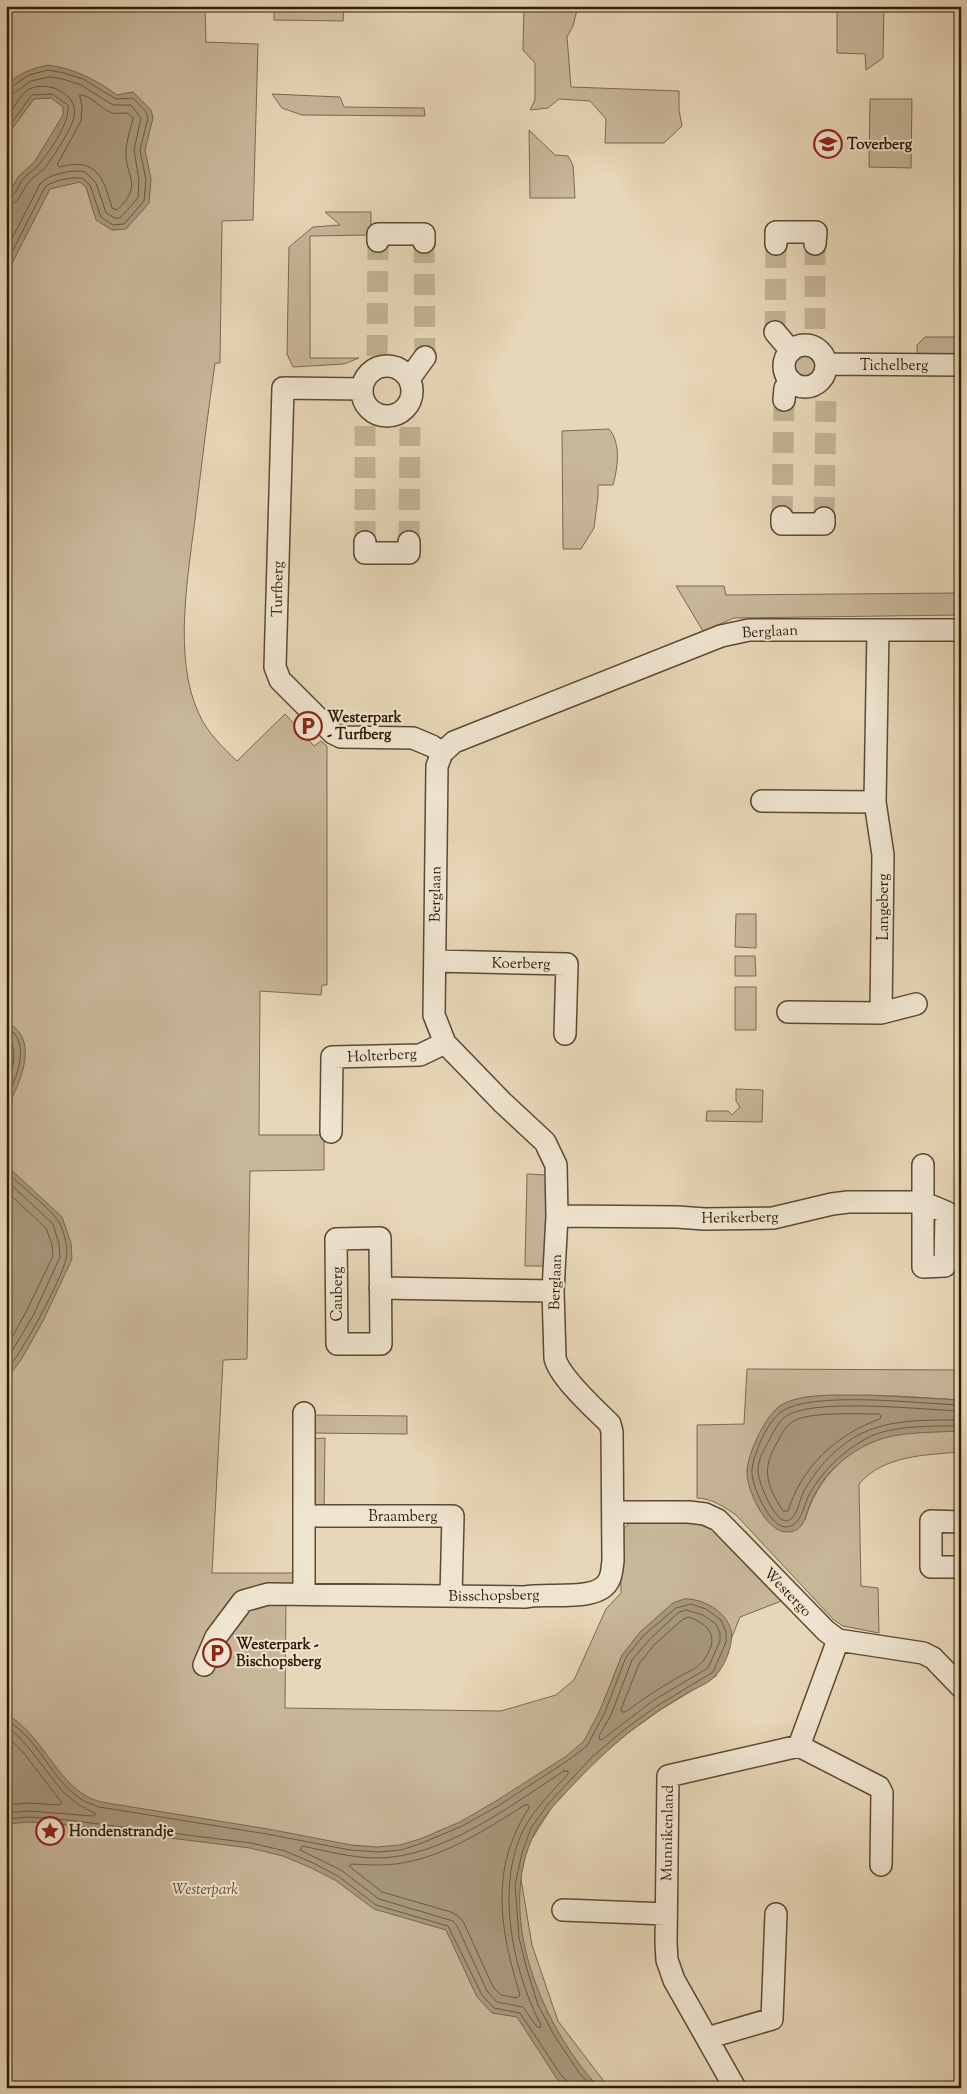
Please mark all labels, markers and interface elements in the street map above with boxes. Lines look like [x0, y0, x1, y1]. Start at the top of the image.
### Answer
school or university icon: Toverberg [813, 129, 843, 159]
place label: Toverberg [847, 135, 913, 156]
street label: Tichelberg [860, 356, 928, 377]
street label: Turfberg [268, 561, 289, 617]
street label: Berglaan [741, 621, 799, 644]
place label: Westerpark - Turfberg [327, 708, 402, 746]
parking icon: Westerpark - Turfberg [293, 711, 323, 741]
street label: Berglaan [426, 866, 447, 922]
street label: Langeberg [874, 874, 895, 940]
street label: Koerberg [491, 953, 551, 976]
street label: Holterberg [347, 1044, 417, 1069]
street label: Herikerberg [701, 1207, 779, 1230]
street label: Berglaan [545, 1253, 568, 1311]
street label: Cauberg [328, 1266, 349, 1322]
street label: Braamberg [368, 1507, 438, 1528]
street label: Westergo [758, 1564, 816, 1622]
street label: Bisschopsberg [448, 1585, 540, 1608]
place label: Westerpark - Bischopsberg [236, 1635, 322, 1673]
parking icon: Westerpark - Bischopsberg [202, 1638, 232, 1668]
street label: Munnikenland [657, 1784, 680, 1881]
place icon: Hondenstrandje [35, 1816, 65, 1846]
place label: Hondenstrandje [69, 1822, 174, 1843]
park label: Westerpark [172, 1880, 238, 1901]

